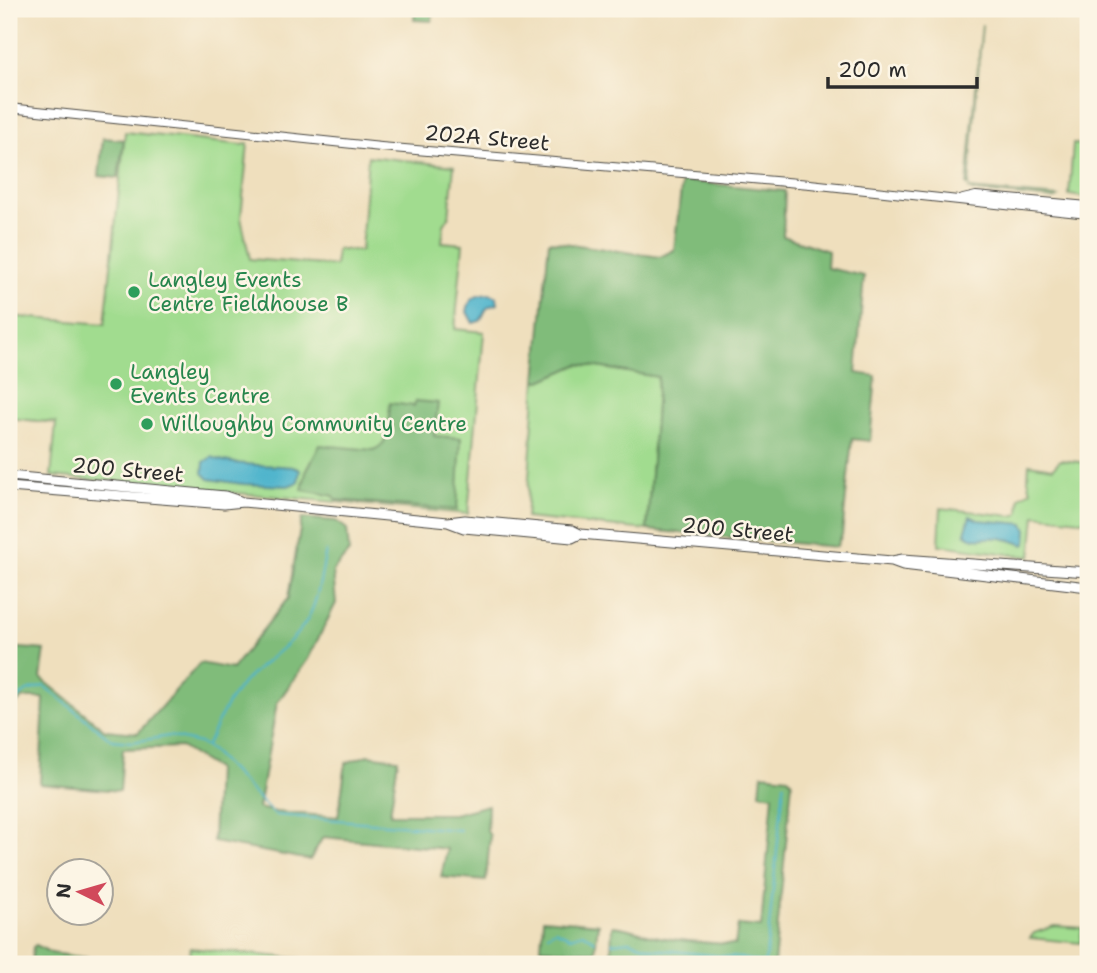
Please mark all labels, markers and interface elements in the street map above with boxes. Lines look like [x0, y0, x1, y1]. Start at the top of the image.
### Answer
scale bar [828, 46, 976, 90]
text: 200 m [838, 56, 907, 84]
street label: 202A Street [423, 119, 551, 157]
place label: Langley Events Centre Fieldhouse B [148, 266, 348, 318]
marker: Langley Events Centre Fieldhouse B [126, 284, 142, 300]
place label: Langley Events Centre [130, 358, 270, 410]
marker: Langley Events Centre [108, 376, 124, 392]
place label: Willoughby Community Centre [161, 410, 467, 438]
marker: Willoughby Community Centre [139, 416, 155, 432]
street label: 200 Street [71, 451, 185, 489]
street label: 200 Street [681, 511, 795, 549]
north arrow [46, 858, 116, 928]
text: N [50, 882, 77, 899]

